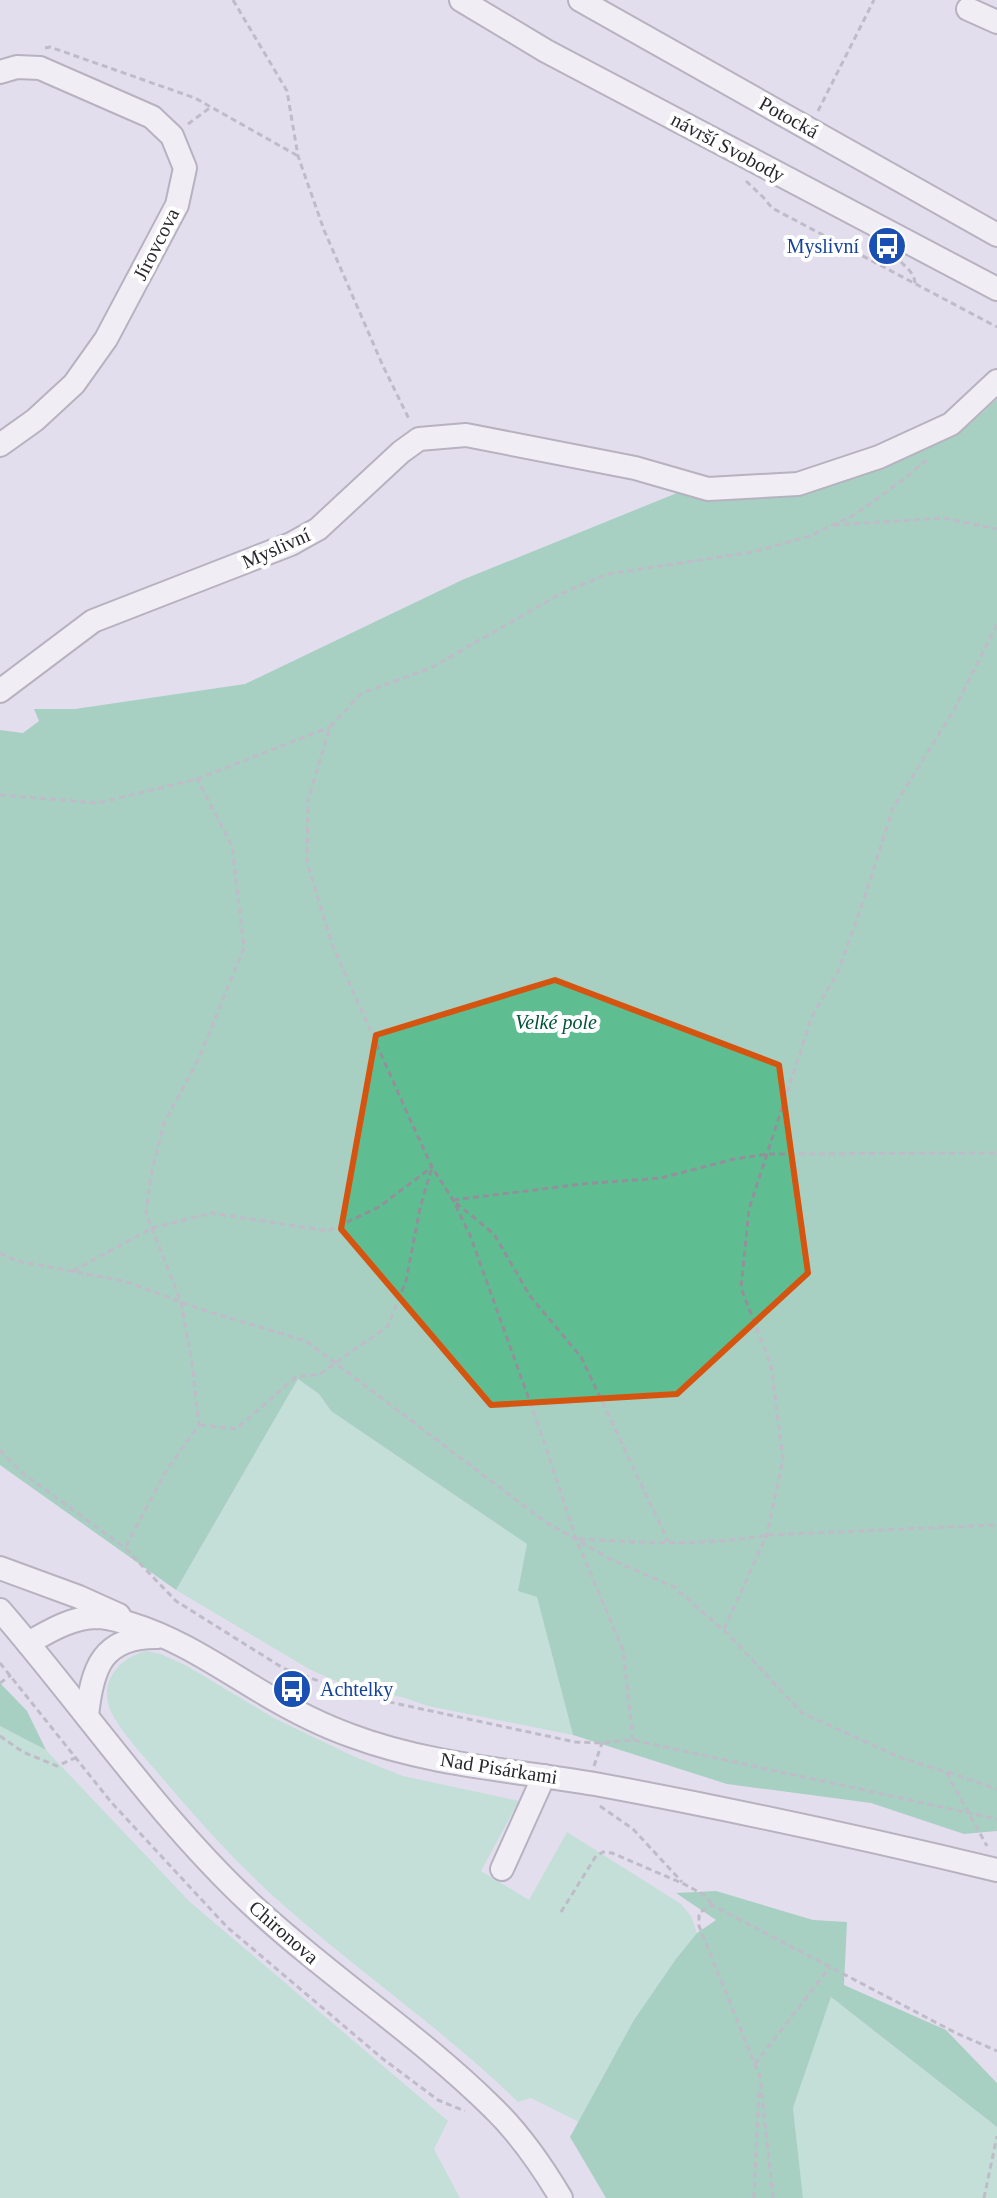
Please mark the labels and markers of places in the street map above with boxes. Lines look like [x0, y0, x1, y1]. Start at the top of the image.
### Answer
bus stop icon: Myslivní [866, 225, 908, 267]
place label: Myslivní [787, 235, 859, 258]
bus stop icon: Achtelky [271, 1668, 313, 1710]
place label: Achtelky [320, 1678, 393, 1701]

